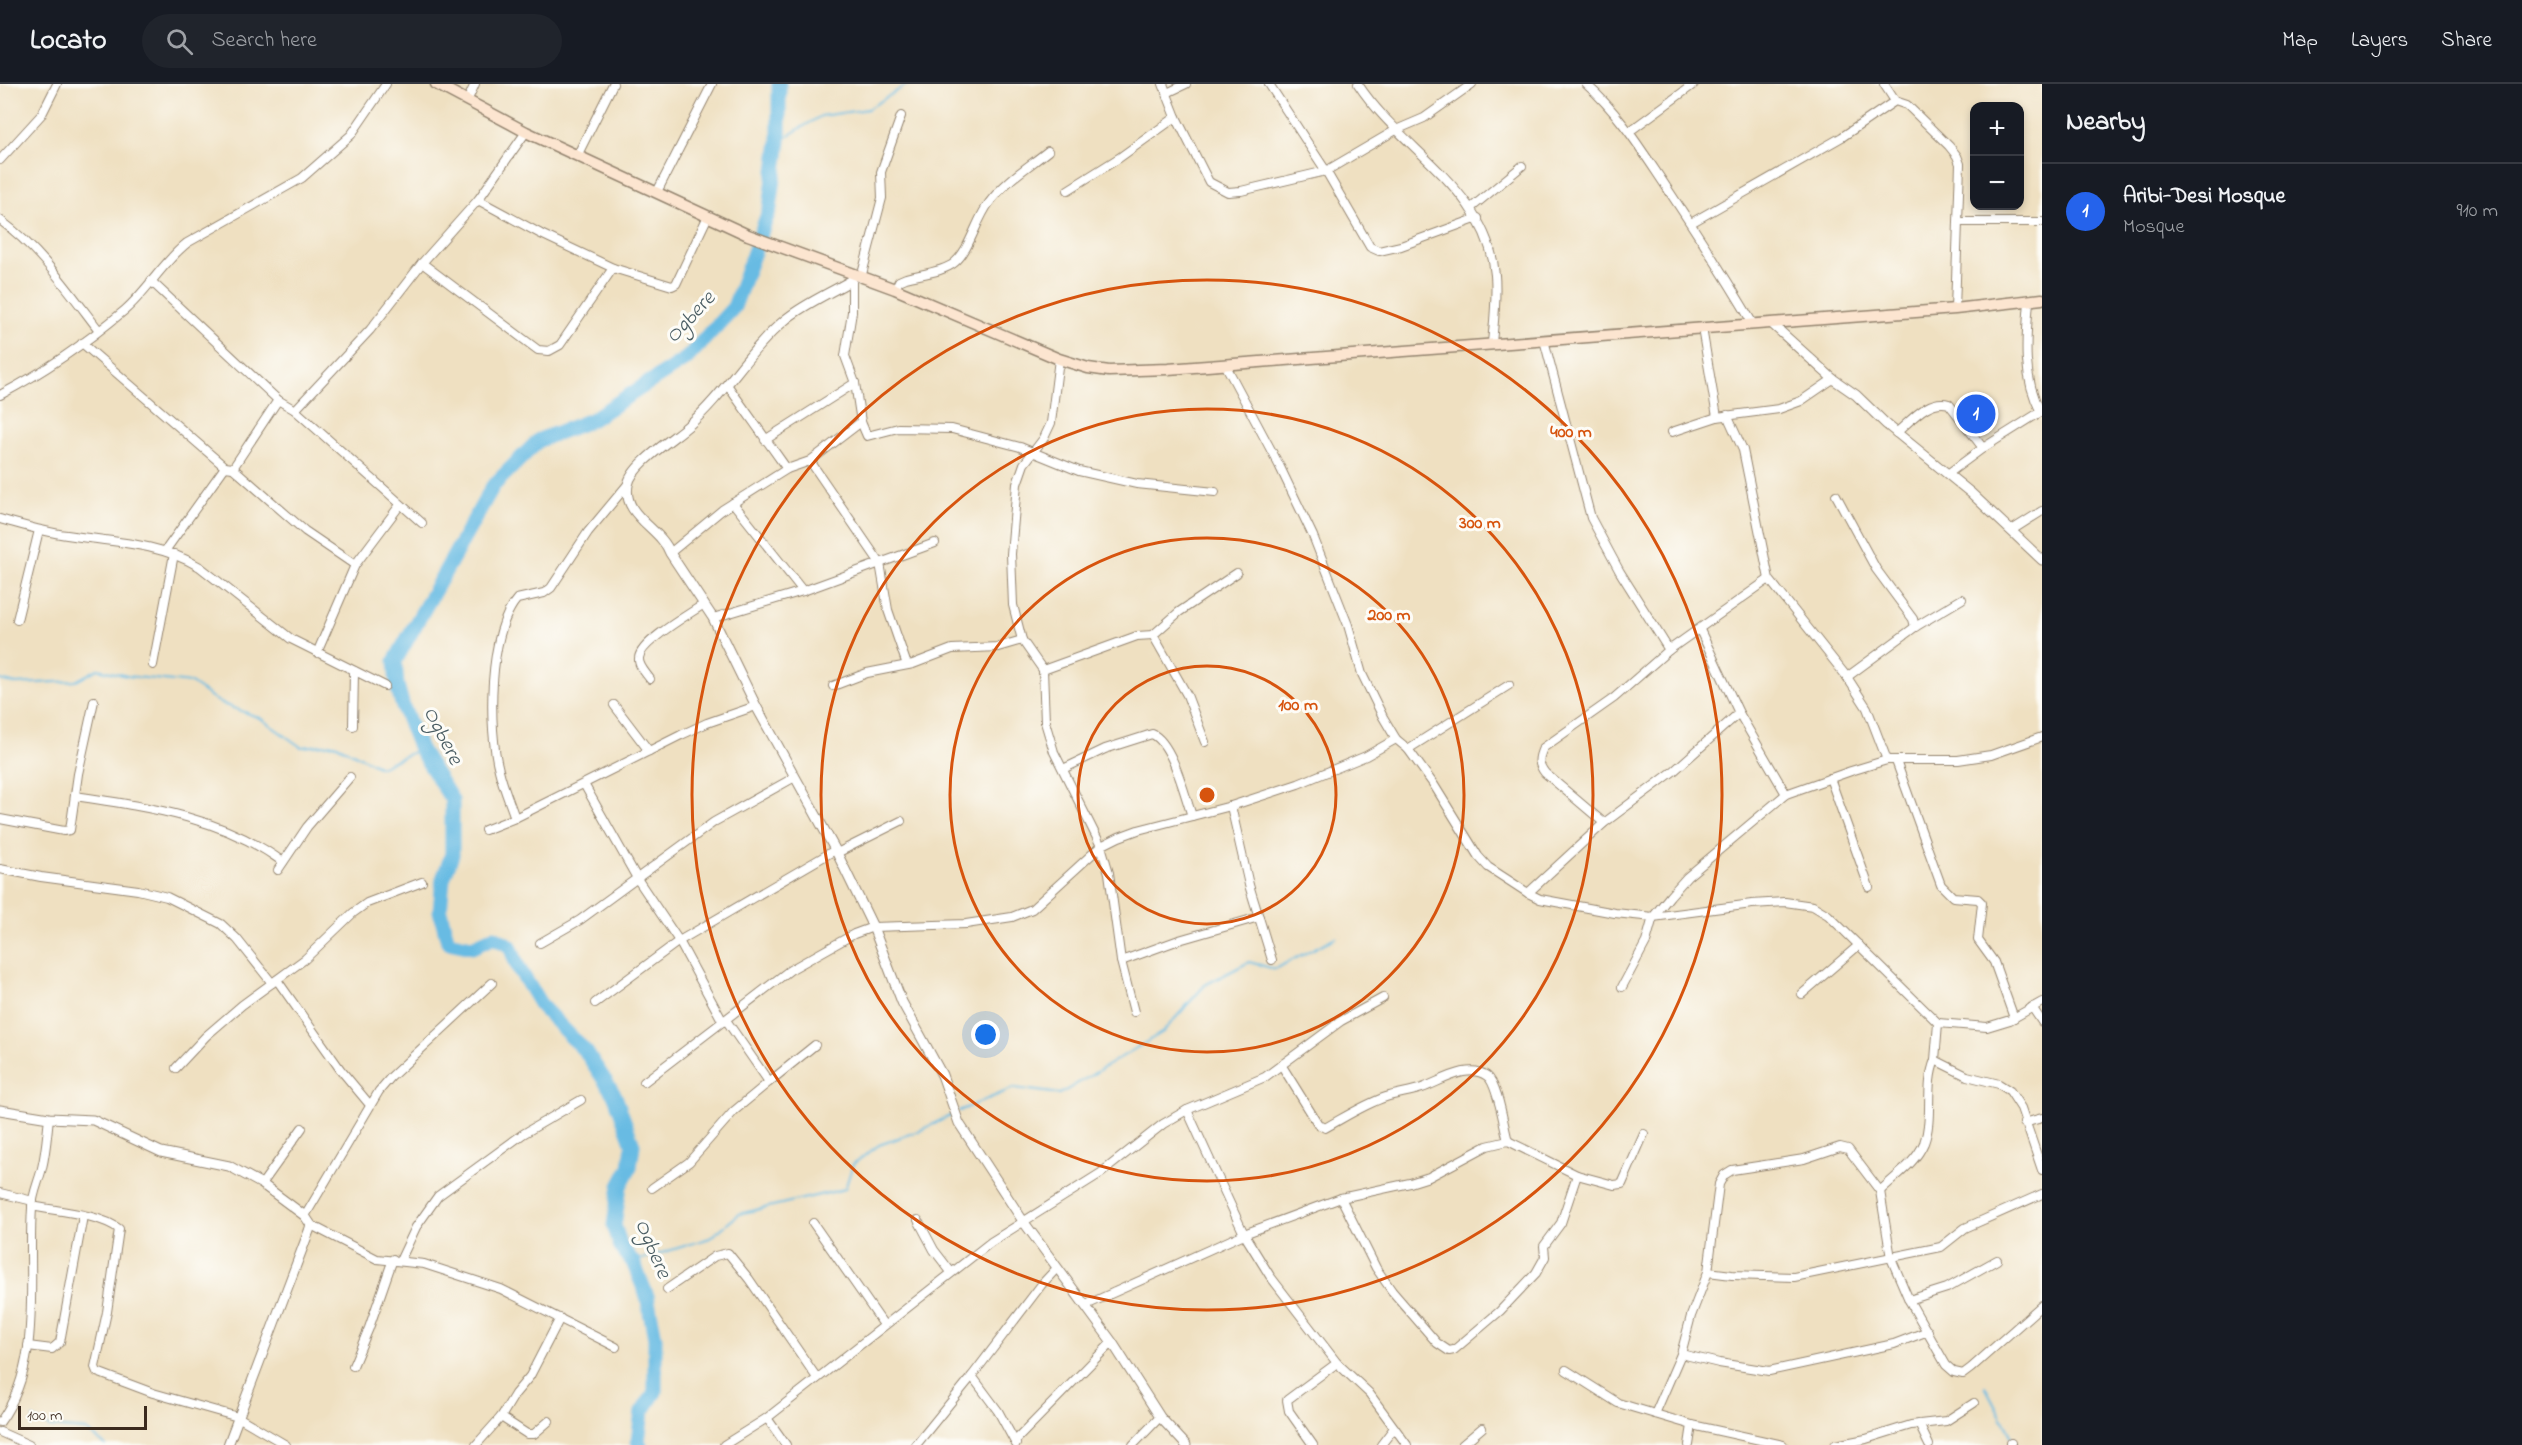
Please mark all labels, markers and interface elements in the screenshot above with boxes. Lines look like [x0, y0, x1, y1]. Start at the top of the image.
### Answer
search box [142, 14, 562, 68]
text: Locato [30, 21, 106, 62]
icon: search [163, 25, 196, 58]
text: Search here [211, 25, 317, 57]
text: Map [2282, 26, 2318, 56]
text: Layers [2351, 26, 2408, 56]
text: Share [2441, 26, 2492, 56]
map controls [1970, 102, 2024, 210]
button: + [1970, 102, 2024, 156]
text: Nearby [2066, 104, 2145, 142]
button: − [1970, 156, 2024, 210]
text: Aribi-Desi Mosque [2123, 181, 2285, 213]
text: 1 [2082, 197, 2089, 226]
text: 910 m [2456, 197, 2498, 226]
text: Mosque [2123, 213, 2184, 242]
water label: Ogbere [658, 284, 724, 351]
pin: 1 [1956, 392, 1996, 436]
text: 400 m [1550, 420, 1592, 446]
text: 300 m [1458, 511, 1501, 537]
text: 200 m [1367, 603, 1411, 629]
text: 100 m [1278, 693, 1318, 719]
water label: Ogbere [414, 701, 471, 772]
centre of rings [1197, 785, 1217, 805]
your location [971, 1020, 1000, 1049]
water label: Ogbere [625, 1214, 679, 1285]
scale bar [18, 1403, 147, 1430]
text: 100 m [27, 1404, 62, 1428]

